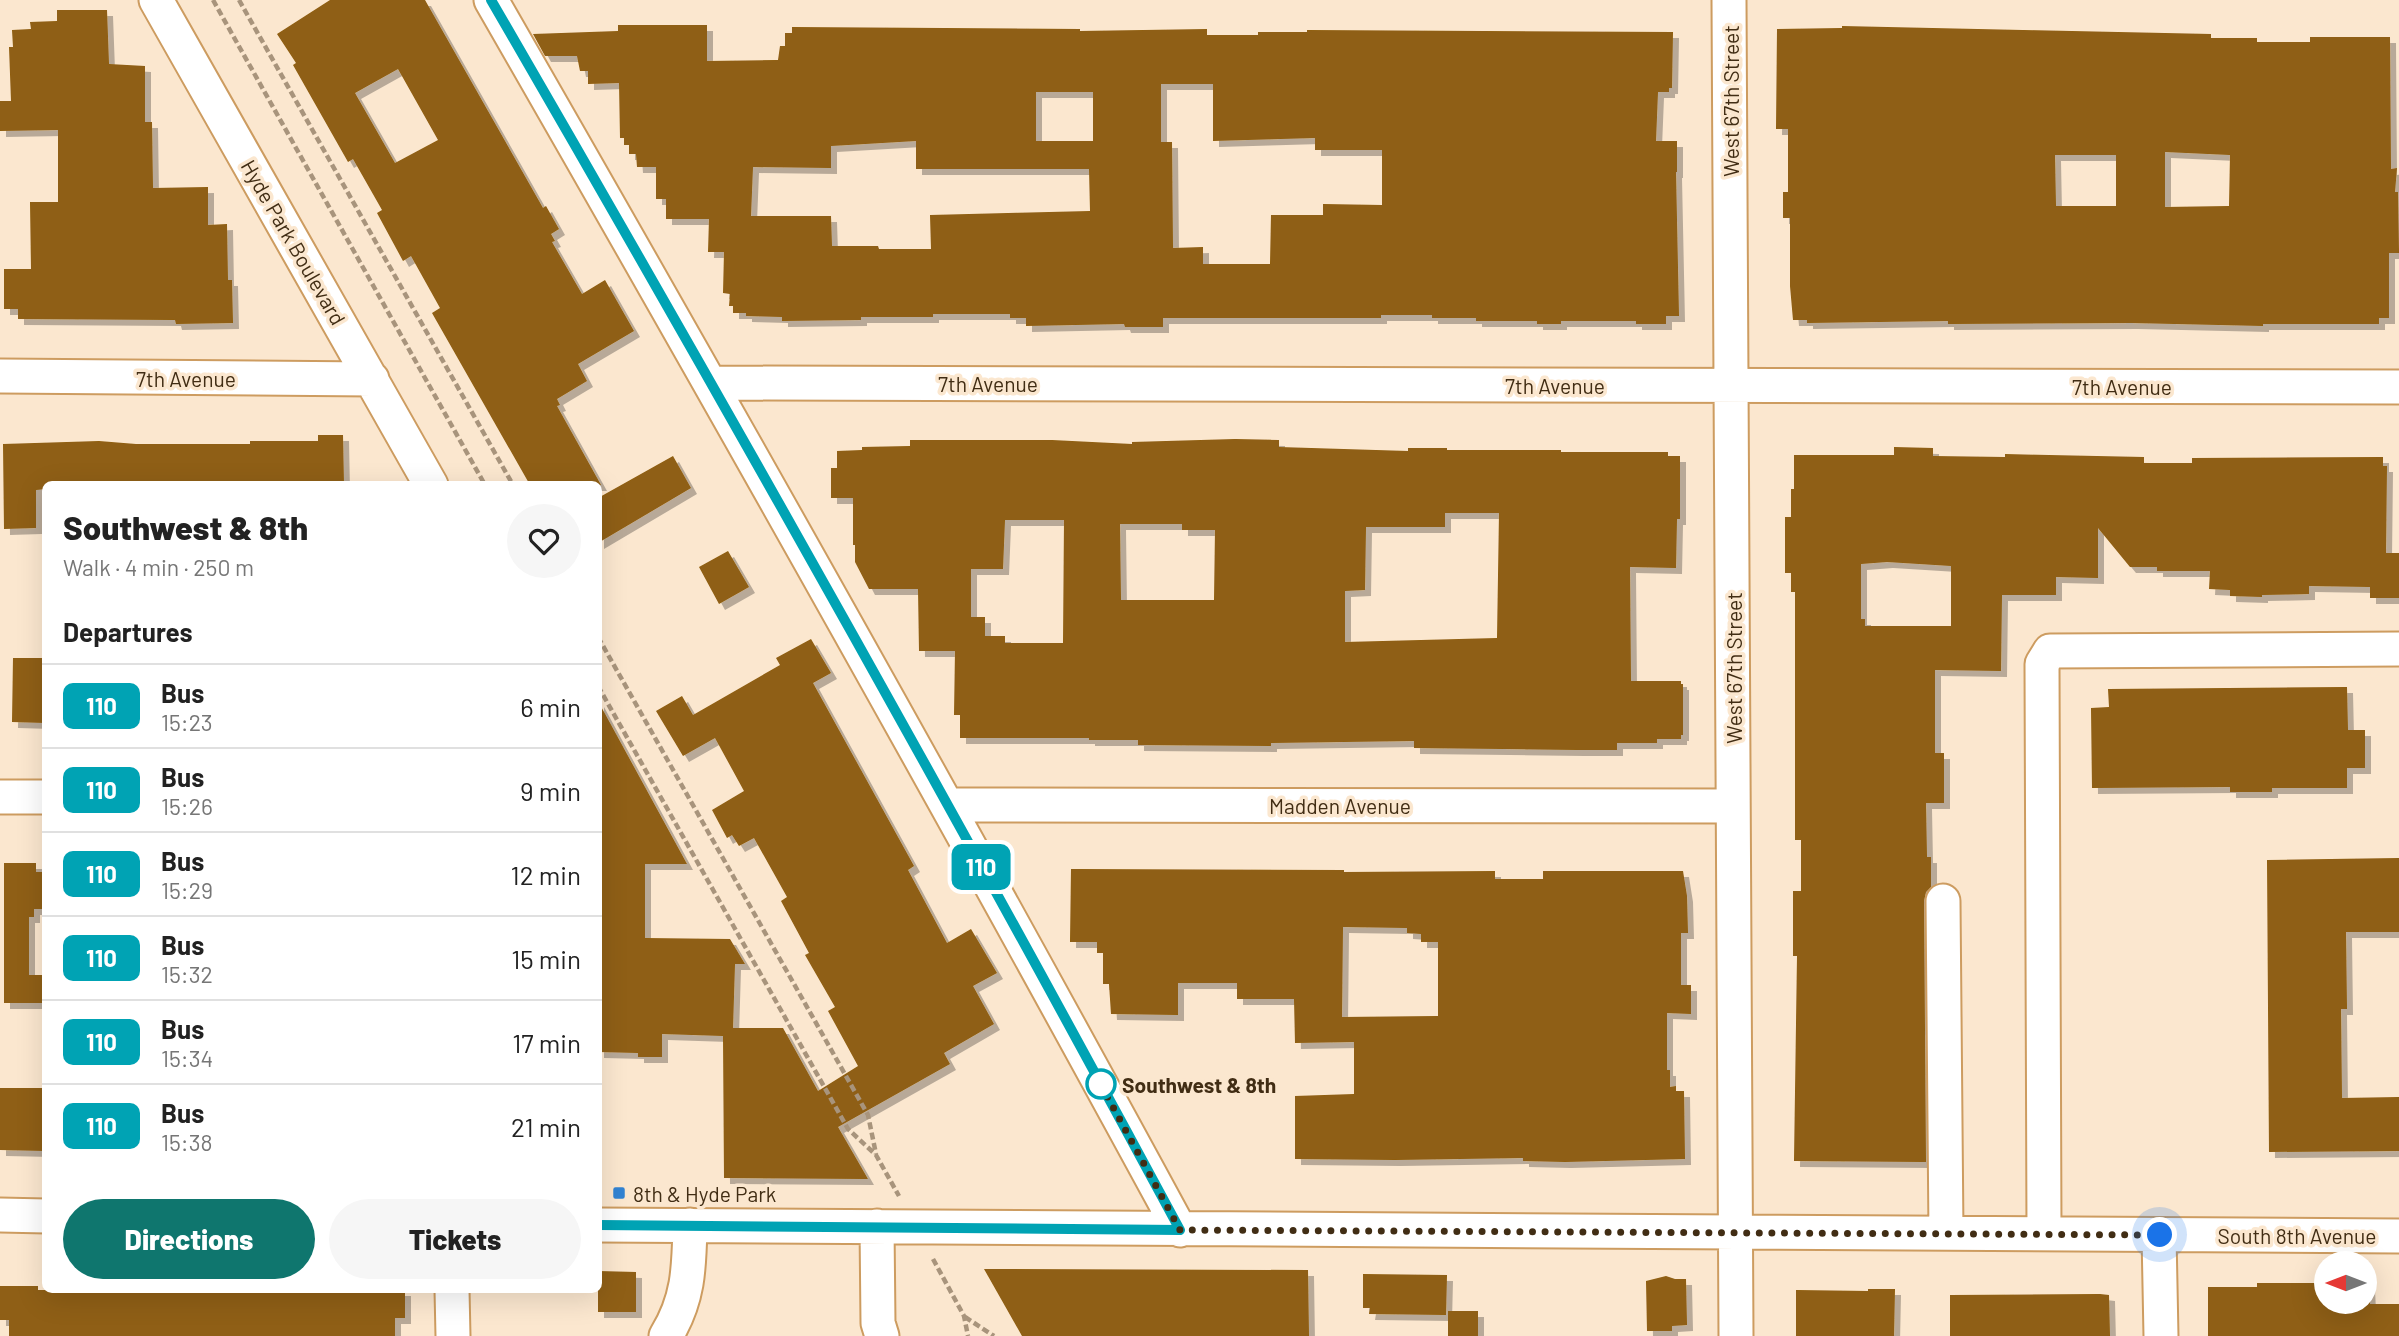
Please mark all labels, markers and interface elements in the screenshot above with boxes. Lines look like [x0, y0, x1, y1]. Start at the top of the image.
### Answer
street label: West 67th Street [1718, 25, 1743, 177]
street label: Hyde Park Boulevard [237, 155, 351, 329]
street label: 7th Avenue [136, 366, 236, 391]
street label: 7th Avenue [938, 371, 1038, 396]
street label: 7th Avenue [1505, 373, 1605, 398]
street label: 7th Avenue [2072, 374, 2172, 399]
button: heart [507, 504, 581, 578]
text: Southwest & 8th [63, 507, 308, 547]
text: Walk · 4 min · 250 m [63, 553, 254, 581]
street label: West 67th Street [1721, 592, 1746, 744]
text: Departures [63, 616, 193, 647]
text: Bus [161, 677, 204, 708]
text: 110 [86, 691, 117, 720]
text: 6 min [520, 691, 581, 722]
text: 15:23 [161, 708, 213, 736]
text: Bus [161, 761, 204, 792]
text: 110 [86, 775, 117, 804]
text: 9 min [520, 775, 581, 806]
text: 15:26 [161, 792, 213, 820]
street label: Madden Avenue [1269, 793, 1411, 818]
line badge: 110 [941, 844, 1021, 890]
text: Bus [161, 845, 204, 876]
text: 110 [966, 852, 996, 881]
text: 110 [86, 859, 117, 888]
text: 12 min [511, 859, 581, 890]
text: 15:29 [161, 876, 213, 904]
text: Bus [161, 929, 204, 960]
text: 110 [86, 943, 117, 972]
text: 15 min [511, 943, 581, 974]
text: 15:32 [161, 960, 213, 988]
text: Bus [161, 1013, 204, 1044]
text: 110 [86, 1027, 117, 1056]
text: 17 min [512, 1027, 581, 1058]
text: 15:34 [161, 1044, 213, 1072]
marker: Southwest & 8th [1086, 1069, 1116, 1099]
place label: Southwest & 8th [1122, 1072, 1276, 1097]
text: Bus [161, 1097, 204, 1128]
text: 110 [86, 1111, 117, 1140]
text: 21 min [511, 1111, 581, 1142]
text: 15:38 [161, 1128, 213, 1156]
place label: 8th & Hyde Park [633, 1181, 776, 1206]
marker: 8th & Hyde Park [611, 1185, 627, 1201]
button: Directions [63, 1199, 315, 1279]
button: Tickets [329, 1199, 581, 1279]
your location [2142, 1217, 2177, 1252]
street label: South 8th Avenue [2218, 1223, 2376, 1248]
north arrow [2314, 1251, 2376, 1314]
map controls [2314, 1251, 2377, 1314]

